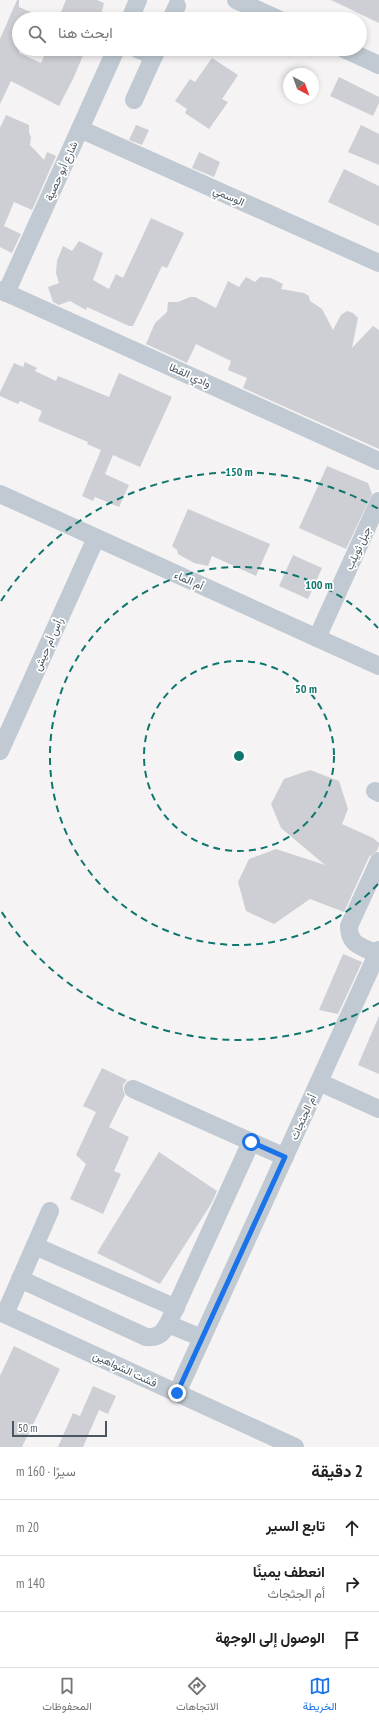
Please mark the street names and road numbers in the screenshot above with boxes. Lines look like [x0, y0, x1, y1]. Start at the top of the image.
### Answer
street label: شارع أبو حصية [42, 139, 81, 203]
street label: الوسمي [210, 183, 247, 212]
street label: وادي القطا [166, 360, 213, 393]
street label: جبل ثويلب [342, 524, 374, 572]
street label: أم الماء [172, 567, 206, 594]
street label: رأس أم حيش [30, 615, 67, 673]
street label: أم الجثجاث [287, 1092, 320, 1142]
street label: فشت الشواهين [91, 1348, 159, 1390]

